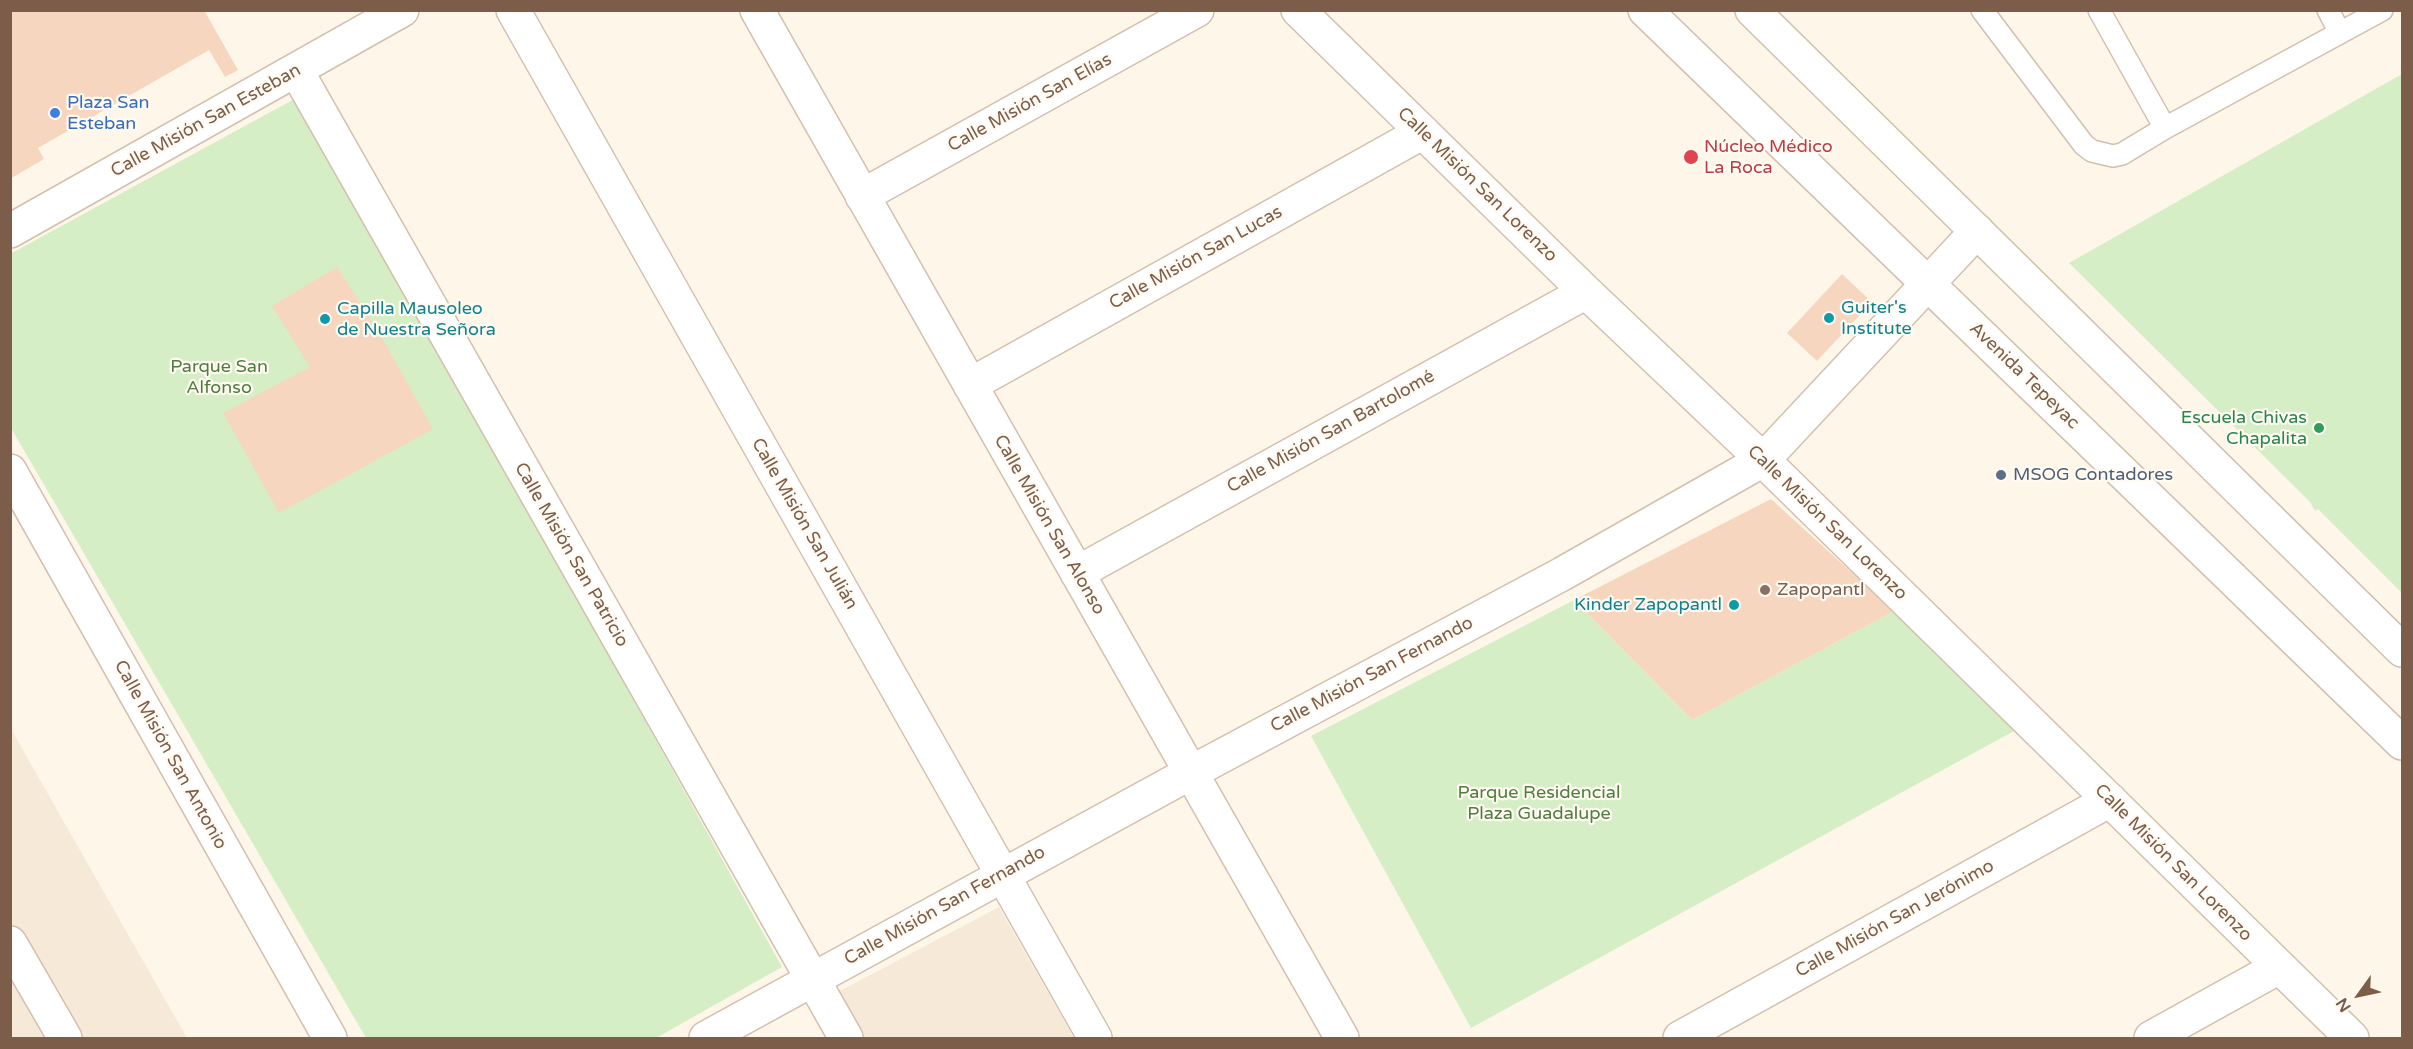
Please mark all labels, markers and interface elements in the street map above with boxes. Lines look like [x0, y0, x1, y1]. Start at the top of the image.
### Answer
street label: Calle Misión San Elías [944, 49, 1116, 157]
street label: Calle Misión San Esteban [107, 60, 305, 182]
place label: Plaza San Esteban [67, 92, 150, 134]
street label: Calle Misión San Lorenzo [1393, 103, 1561, 267]
marker: Plaza San Esteban [48, 106, 62, 120]
place label: Núcleo Médico La Roca [1704, 136, 1833, 178]
marker: Núcleo Médico La Roca [1682, 148, 1700, 166]
street label: Calle Misión San Lucas [1106, 201, 1286, 315]
place label: Guiter's Institute [1841, 297, 1912, 340]
place label: Capilla Mausoleo de Nuestra Señora [337, 298, 496, 340]
marker: Guiter's Institute [1822, 311, 1836, 325]
marker: Capilla Mausoleo de Nuestra Señora [318, 312, 332, 326]
street label: Avenida Tepeyac [1964, 318, 2084, 434]
park label: Parque San Alfonso [170, 356, 268, 398]
street label: Calle Misión San Bartolomé [1223, 366, 1439, 498]
place label: Escuela Chivas Chapalita [2181, 407, 2307, 450]
marker: Escuela Chivas Chapalita [2312, 421, 2326, 435]
street label: Calle Misión San Alonso [989, 431, 1109, 619]
street label: Calle Misión San Julián [746, 435, 862, 613]
street label: Calle Misión San Lorenzo [1743, 441, 1911, 605]
street label: Calle Misión San Patricio [509, 459, 633, 651]
place label: MSOG Contadores [2013, 464, 2173, 486]
marker: MSOG Contadores [1994, 468, 2008, 482]
place label: Zapopantl [1777, 579, 1864, 601]
marker: Zapopantl [1758, 583, 1772, 597]
place label: Kinder Zapopantl [1574, 594, 1722, 616]
marker: Kinder Zapopantl [1727, 598, 1741, 612]
street label: Calle Misión San Fernando [1267, 612, 1477, 738]
street label: Calle Misión San Antonio [109, 657, 231, 853]
street label: Calle Misión San Lorenzo [2090, 780, 2256, 946]
park label: Parque Residencial Plaza Guadalupe [1458, 782, 1620, 824]
street label: Calle Misión San Fernando [841, 842, 1049, 970]
street label: Calle Misión San Jerónimo [1792, 855, 1998, 983]
north arrow [2329, 965, 2389, 1025]
text: N [2332, 994, 2356, 1016]

